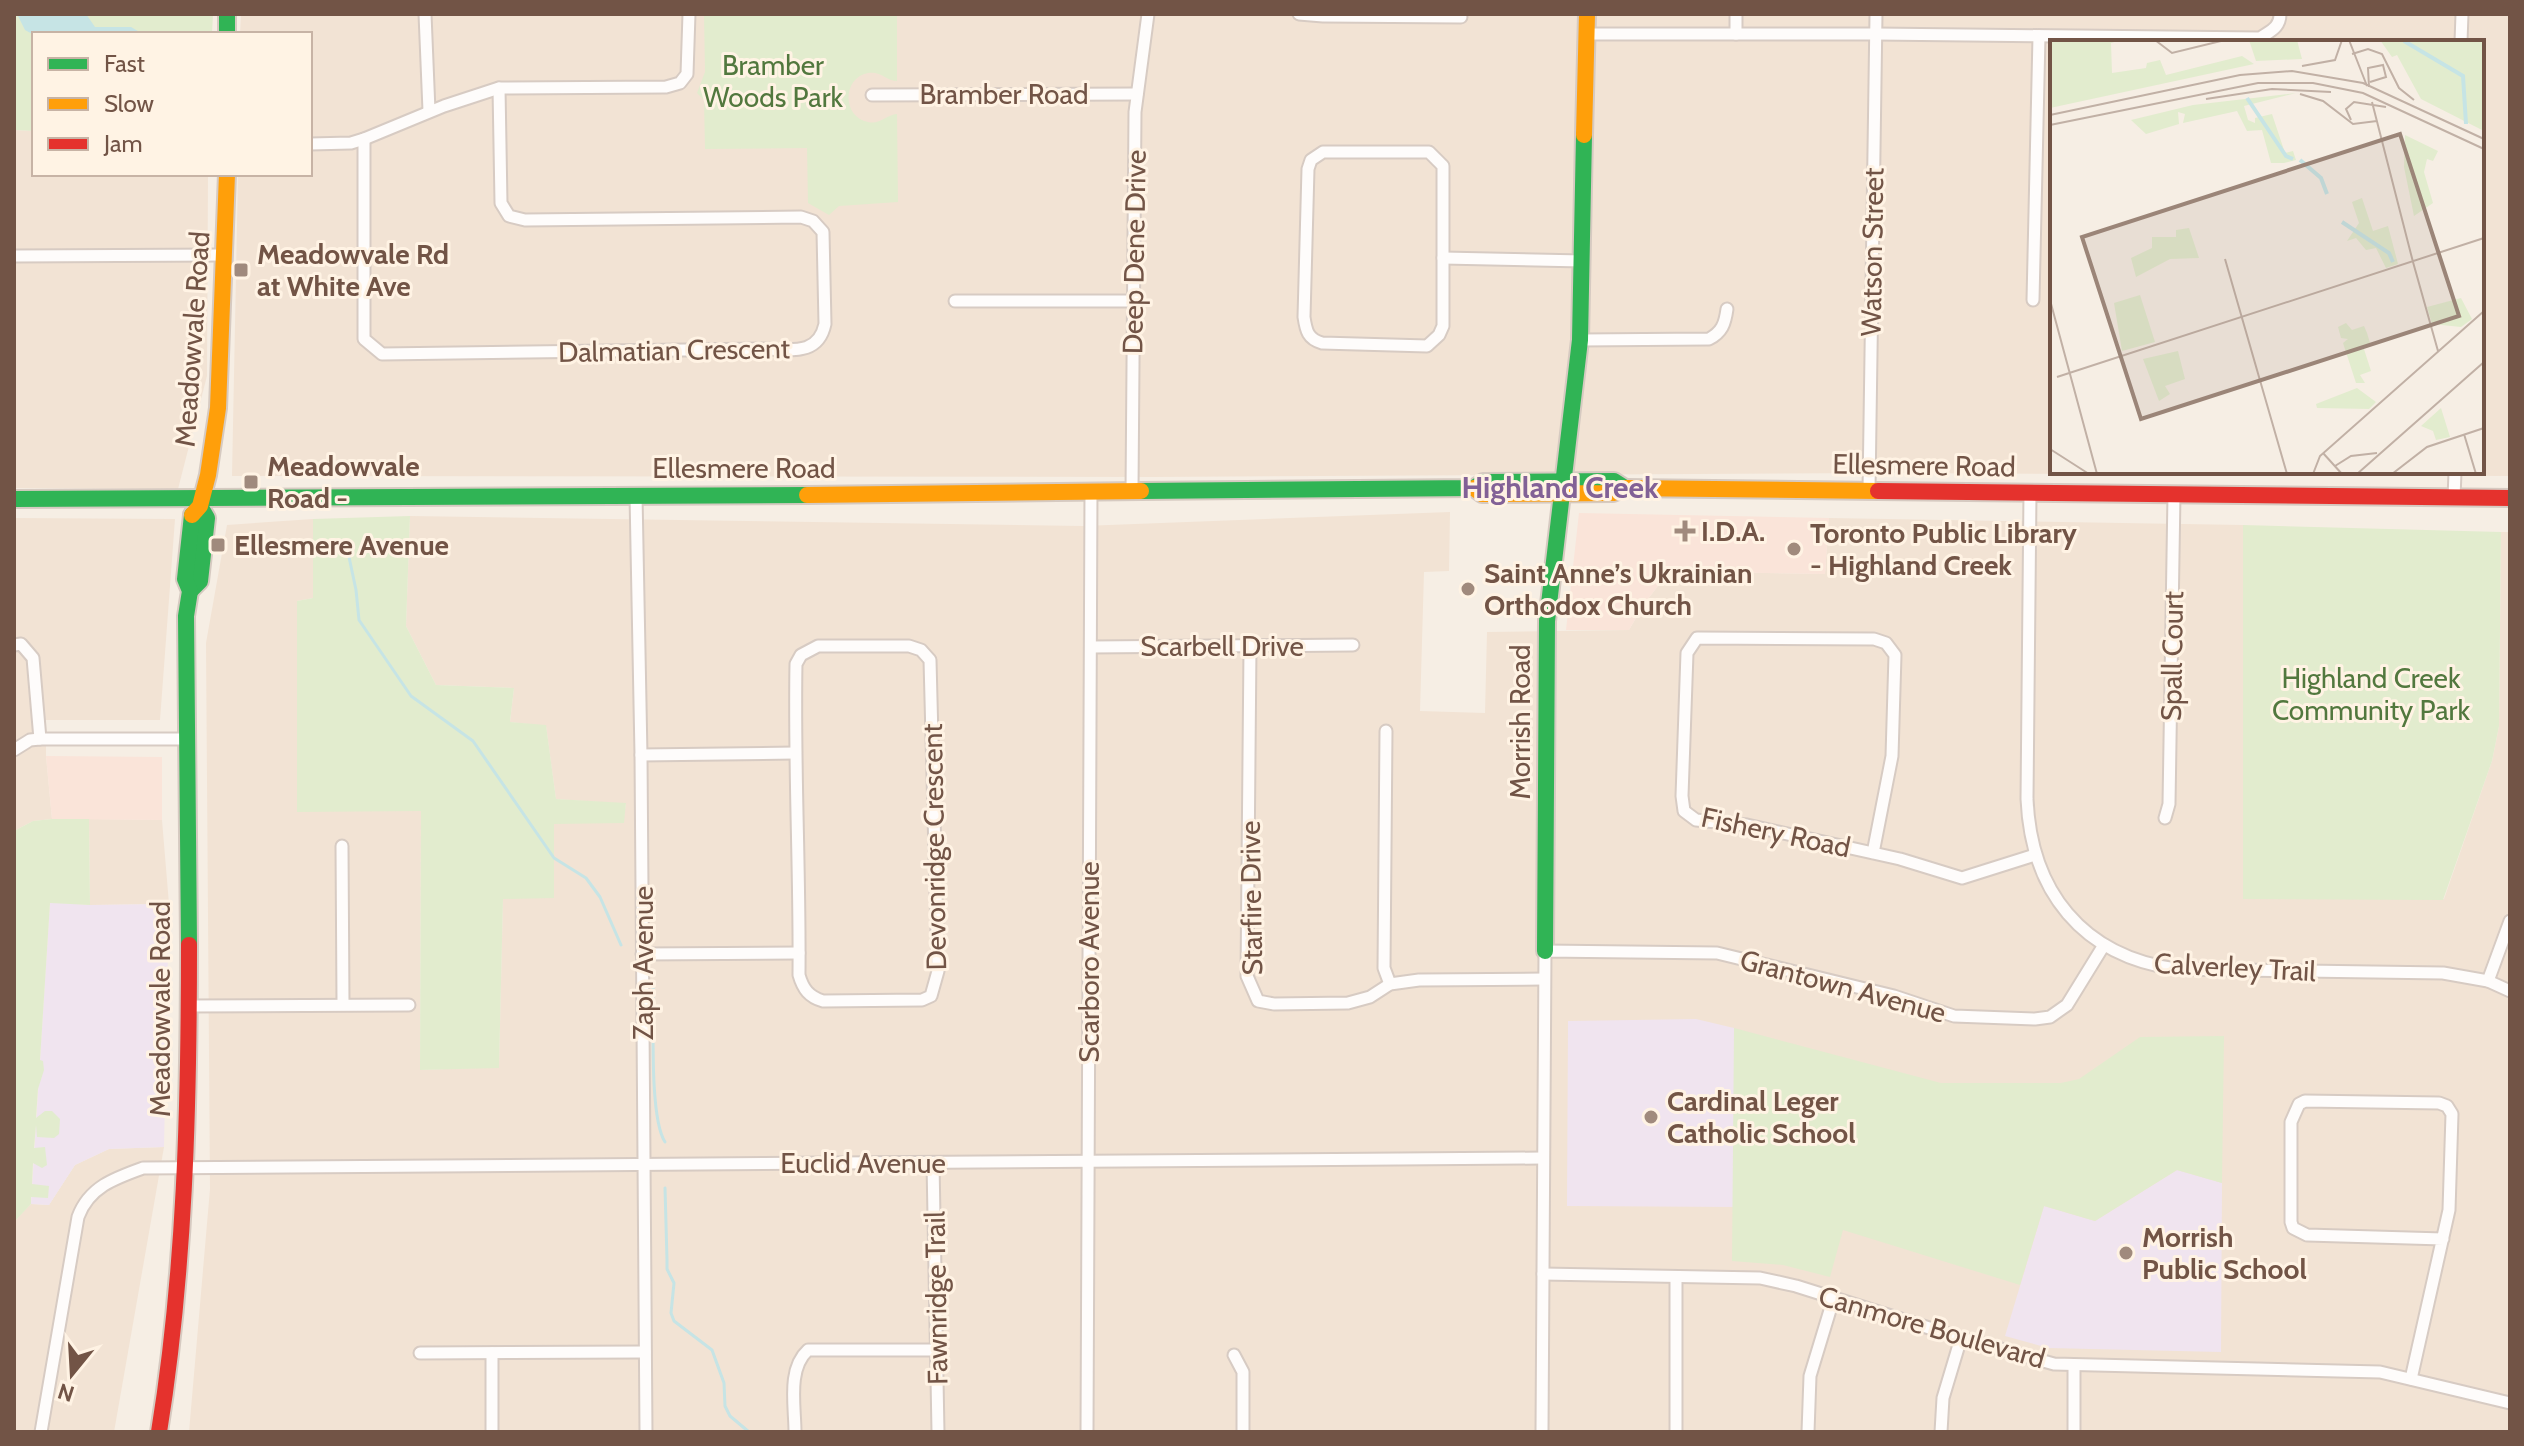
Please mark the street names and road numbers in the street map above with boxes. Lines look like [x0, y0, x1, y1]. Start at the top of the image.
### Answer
street label: Bramber Road [920, 77, 1088, 111]
street label: Deep Dene Drive [1115, 150, 1153, 354]
street label: Watson Street [1854, 167, 1890, 337]
street label: Meadowvale Road [168, 230, 216, 448]
street label: Dalmatian Crescent [558, 331, 790, 369]
street label: Ellesmere Road [1832, 446, 2016, 484]
street label: Ellesmere Road [652, 451, 836, 485]
street label: Spall Court [2154, 591, 2190, 721]
street label: Scarbell Drive [1140, 629, 1304, 663]
street label: Morrish Road [1503, 644, 1537, 800]
street label: Devonridge Crescent [915, 723, 953, 971]
street label: Fishery Road [1698, 800, 1854, 864]
street label: Starfire Drive [1233, 820, 1269, 976]
street label: Scarboro Avenue [1072, 861, 1106, 1063]
street label: Zaph Avenue [626, 886, 660, 1040]
street label: Meadowvale Road [143, 901, 177, 1117]
street label: Grantown Avenue [1736, 942, 1950, 1030]
street label: Calverley Trail [2153, 946, 2317, 988]
street label: Euclid Avenue [780, 1146, 946, 1180]
street label: Fawnridge Trail [917, 1210, 955, 1385]
street label: Canmore Boulevard [1815, 1278, 2049, 1376]

